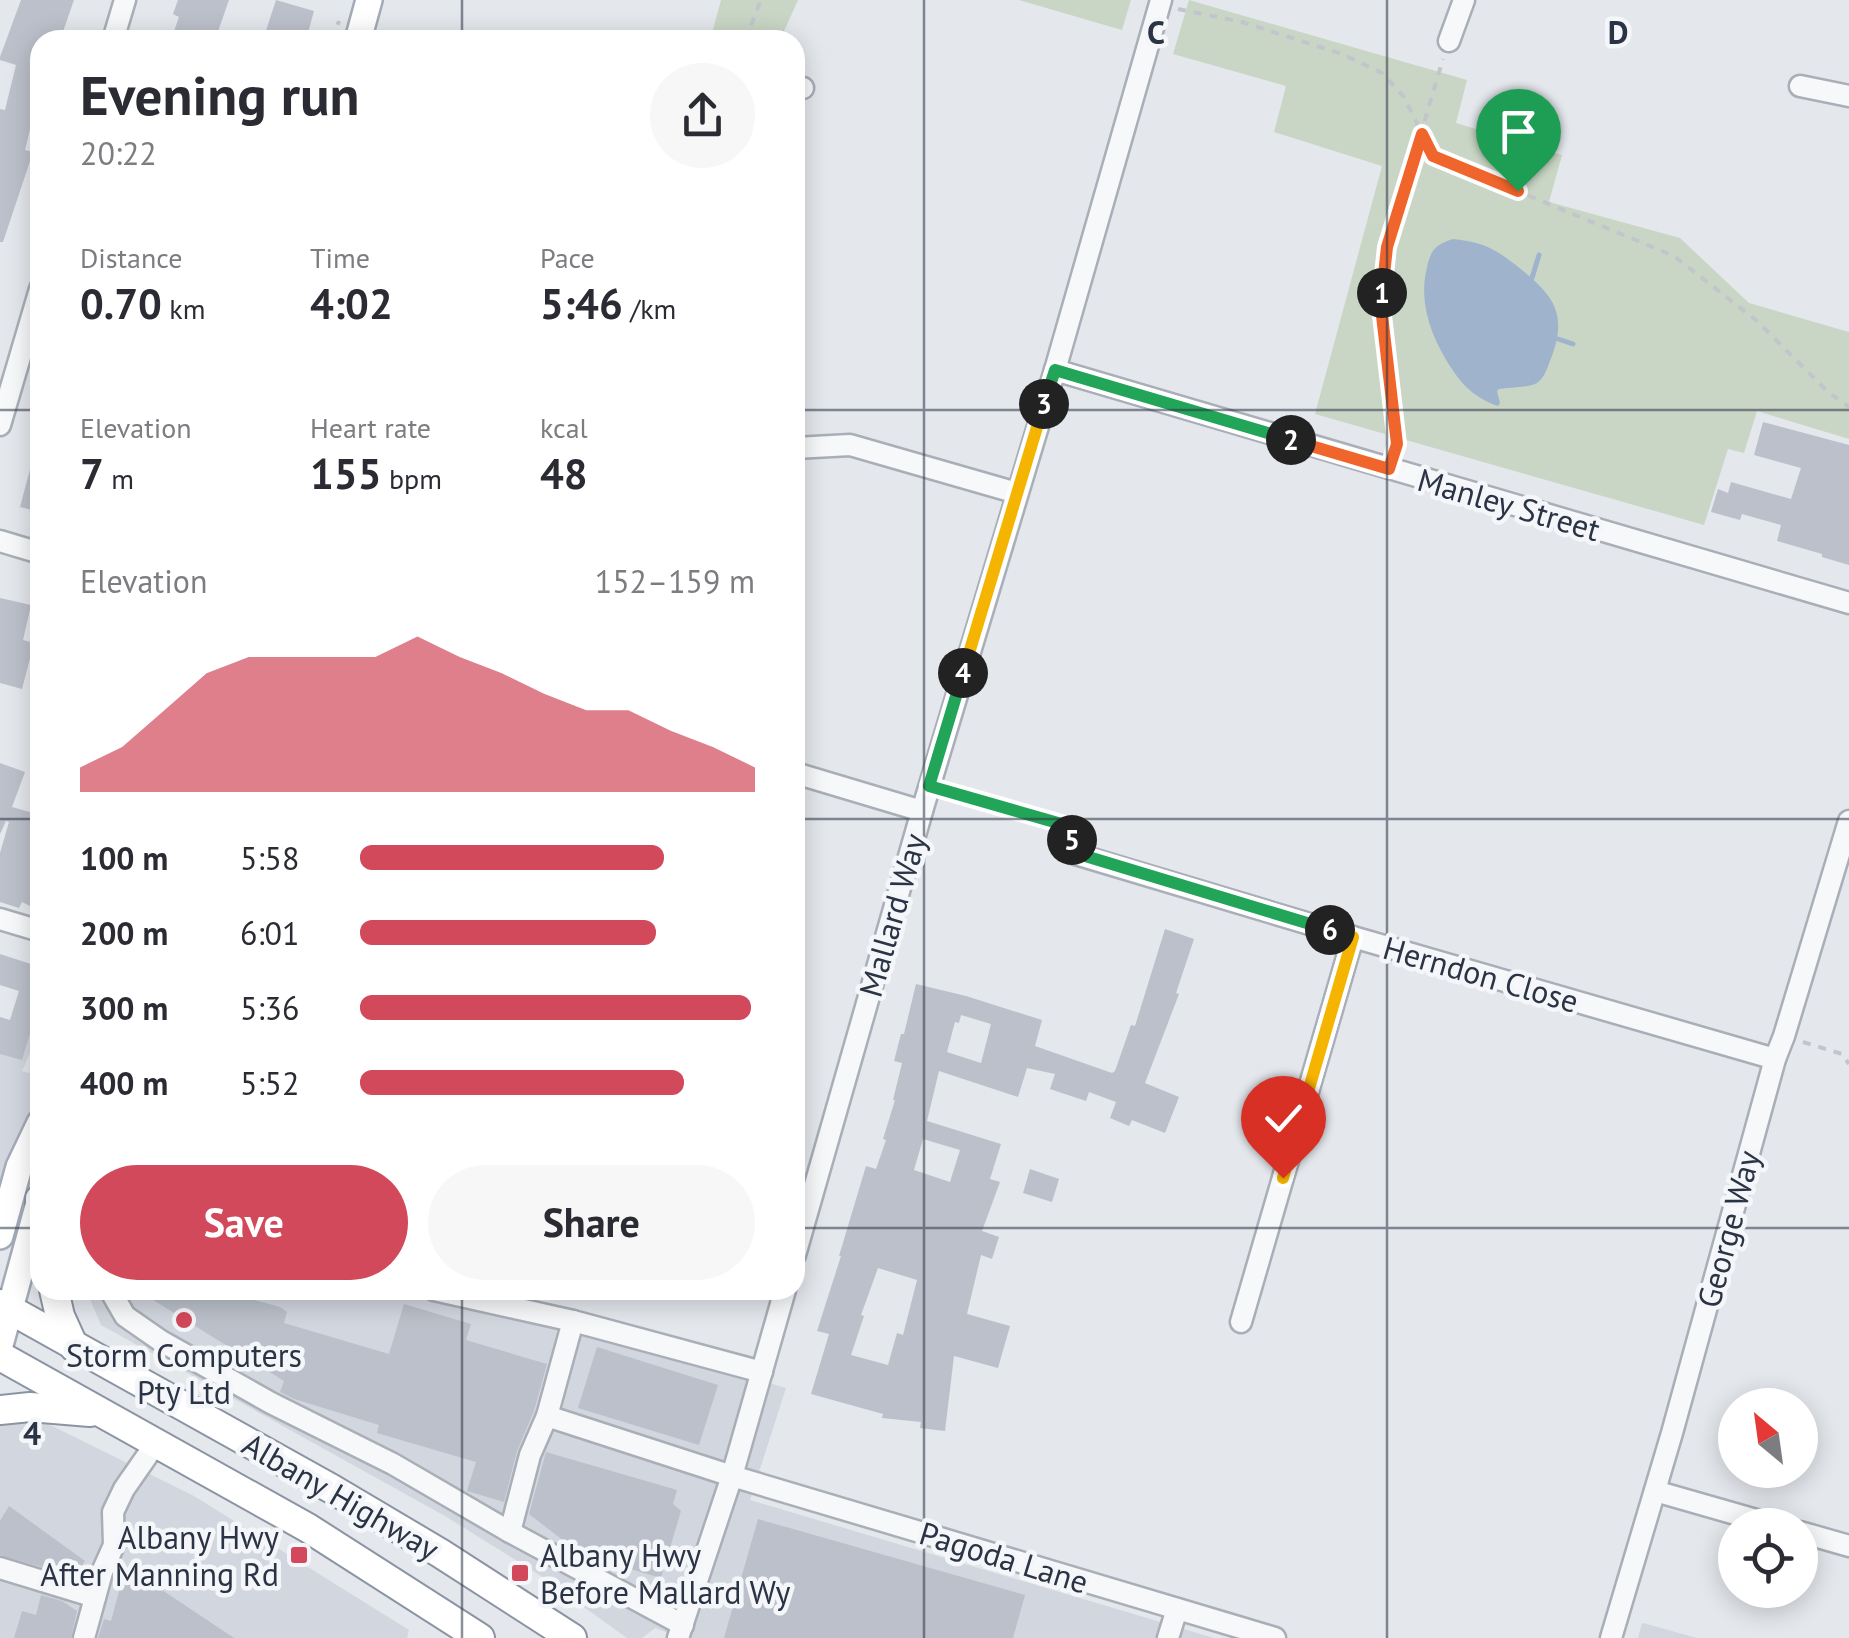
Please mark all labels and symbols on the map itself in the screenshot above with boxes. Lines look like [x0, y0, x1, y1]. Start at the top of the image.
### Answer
text: C [1147, 11, 1165, 53]
text: D [1608, 11, 1628, 53]
pin [1476, 89, 1561, 192]
pin: 1 [1357, 268, 1407, 318]
pin: 3 [1019, 379, 1069, 429]
pin: 2 [1266, 415, 1316, 465]
street label: Manley Street [1413, 458, 1605, 550]
pin: 4 [938, 648, 988, 698]
pin: 5 [1047, 815, 1097, 865]
street label: Mallard Way [849, 829, 935, 1001]
pin: 6 [1305, 905, 1355, 955]
street label: Herndon Close [1379, 926, 1583, 1022]
pin [1241, 1076, 1326, 1179]
street label: George Way [1687, 1146, 1769, 1312]
marker: Storm Computers Pty Ltd [173, 1309, 195, 1331]
place label: Storm Computers Pty Ltd [66, 1334, 302, 1413]
north arrow [1718, 1388, 1818, 1488]
text: 4 [23, 1412, 41, 1454]
street label: Albany Highway [235, 1423, 447, 1569]
street label: Pagoda Lane [915, 1511, 1093, 1603]
place label: Albany Hwy After Manning Rd [40, 1516, 279, 1595]
place label: Albany Hwy Before Mallard Wy [540, 1534, 790, 1613]
marker: Albany Hwy After Manning Rd [288, 1544, 310, 1566]
marker: Albany Hwy Before Mallard Wy [509, 1562, 531, 1584]

